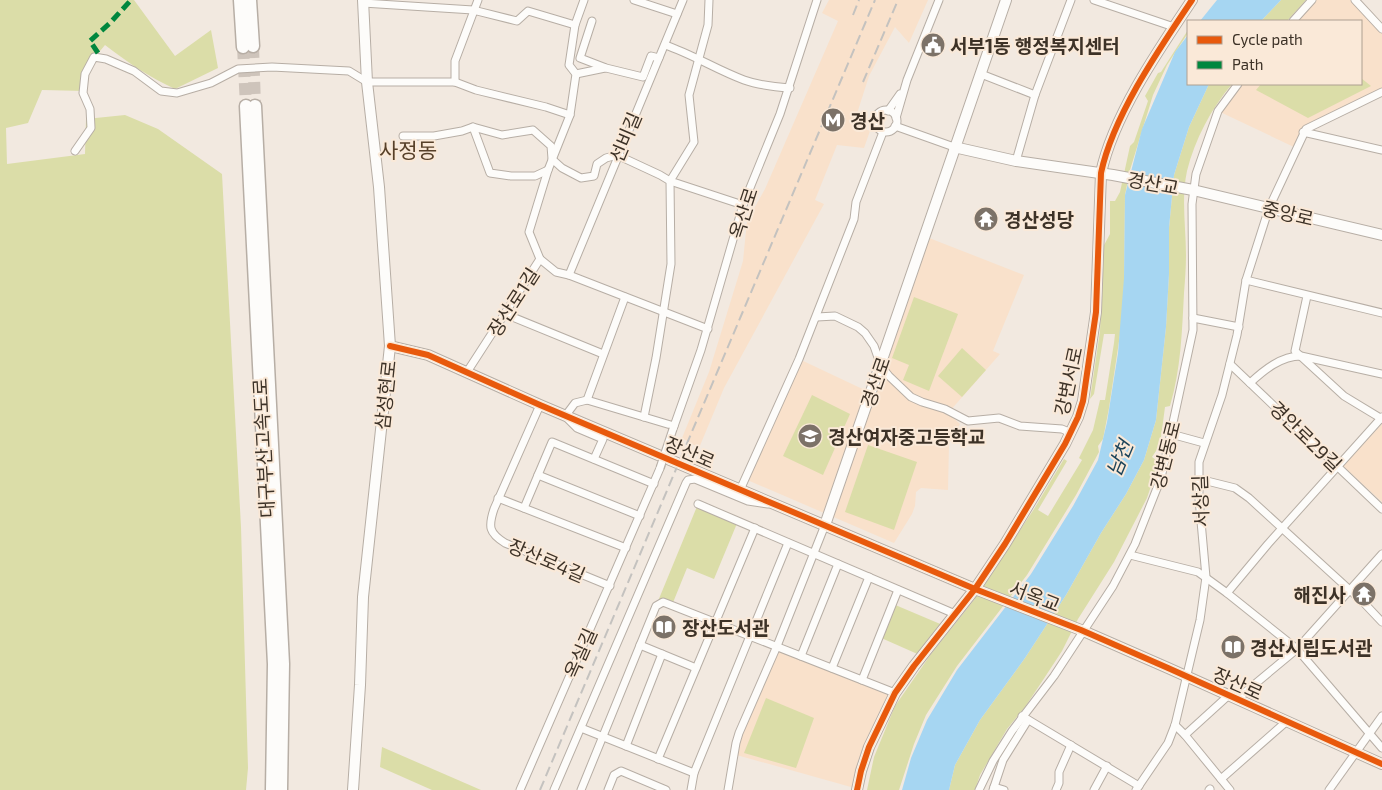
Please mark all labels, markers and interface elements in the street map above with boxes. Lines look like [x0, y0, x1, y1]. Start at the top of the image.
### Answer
legend [1187, 20, 1362, 85]
text: Cycle path [1232, 30, 1303, 48]
public building icon: 서부1동 행정복지센터 [920, 32, 946, 58]
place label: 서부1동 행정복지센터 [950, 34, 1120, 57]
text: Path [1232, 55, 1263, 73]
metro station icon: 경산 [820, 107, 846, 133]
street label: 선비길 [604, 108, 646, 166]
place label: 경산 [850, 109, 885, 132]
district label: 사정동 [379, 137, 437, 162]
street label: 경산교 [1125, 167, 1181, 199]
street label: 옥산로 [724, 185, 762, 241]
street label: 중앙로 [1260, 196, 1316, 230]
temple icon: 경산성당 [973, 206, 999, 232]
place label: 경산성당 [1004, 208, 1074, 231]
street label: 장산로1길 [482, 263, 544, 341]
street label: 강변서로 [1049, 344, 1087, 418]
street label: 경산로 [856, 353, 894, 411]
street label: 삼성현로 [370, 359, 400, 431]
street label: 대구부산고속도로 [248, 378, 278, 518]
street label: 경안로29길 [1265, 396, 1347, 476]
street label: 강변동로 [1145, 418, 1185, 492]
school or university icon: 경산여자중고등학교 [797, 423, 823, 449]
place label: 경산여자중고등학교 [828, 425, 985, 448]
street label: 장산로 [661, 431, 719, 473]
water label: 남천 [1101, 434, 1138, 480]
street label: 서상길 [1188, 474, 1212, 528]
street label: 장산로4길 [505, 533, 589, 587]
street label: 서옥교 [1006, 576, 1064, 616]
temple icon: 해진사 [1351, 581, 1377, 607]
place label: 해진사 [1294, 583, 1347, 606]
library icon: 장산도서관 [651, 614, 677, 640]
place label: 장산도서관 [682, 616, 770, 639]
street label: 옥실길 [559, 624, 601, 682]
library icon: 경산시립도서관 [1220, 634, 1246, 660]
place label: 경산시립도서관 [1250, 636, 1373, 659]
street label: 장산로 [1209, 662, 1267, 704]

